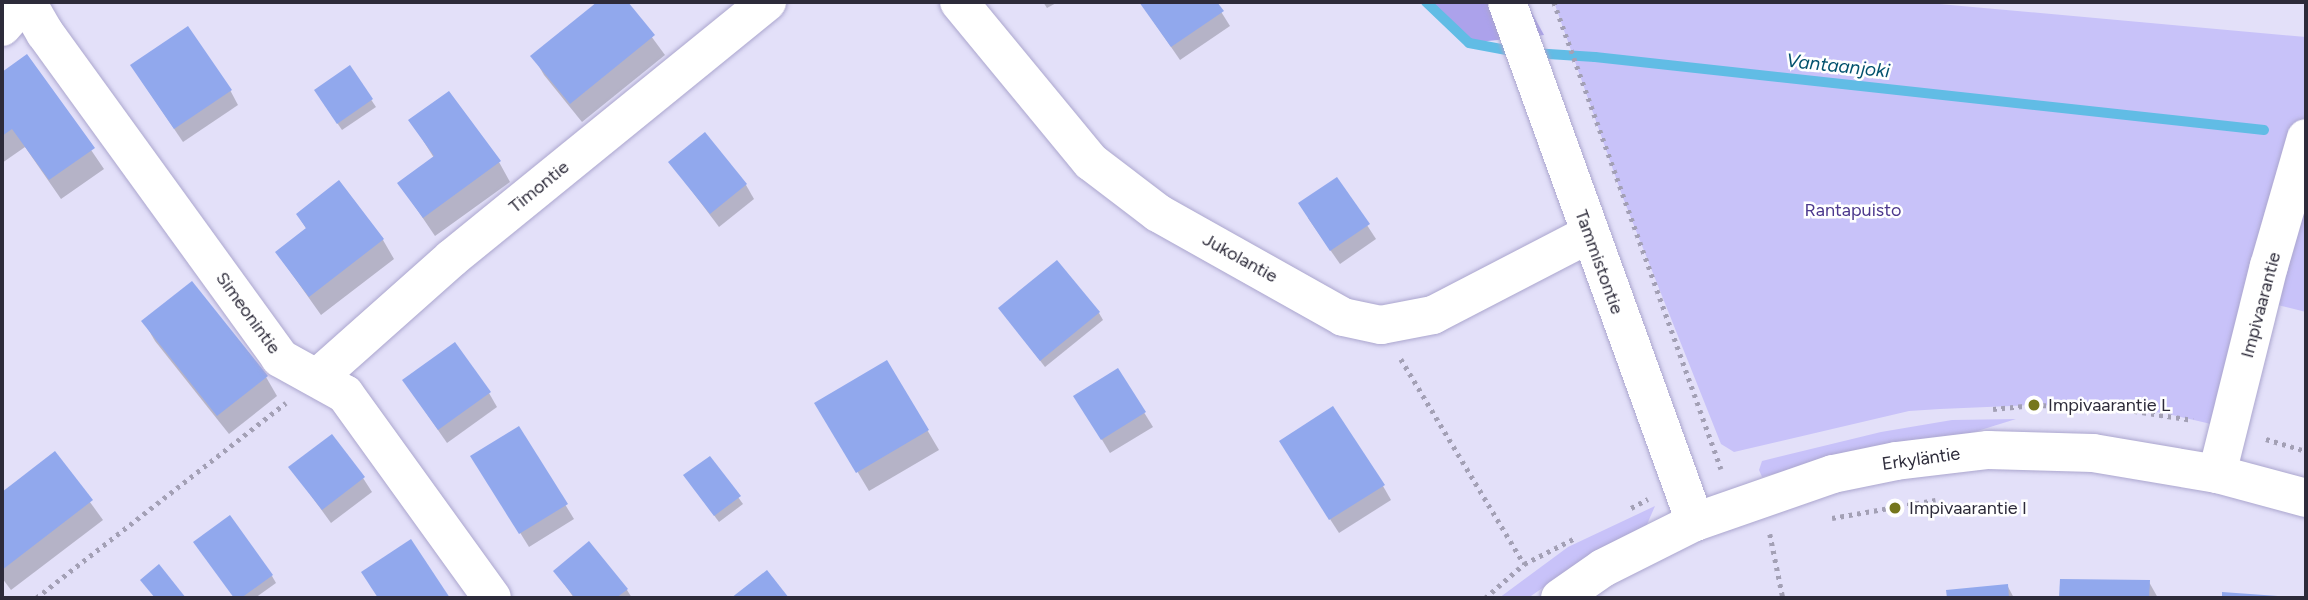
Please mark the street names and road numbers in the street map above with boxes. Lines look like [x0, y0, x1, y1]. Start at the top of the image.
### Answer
street label: Timontie [505, 156, 573, 218]
street label: Tammistontie [1570, 207, 1628, 317]
street label: Jukolantie [1199, 229, 1281, 287]
street label: Impivaarantie [2237, 250, 2285, 360]
street label: Simeonintie [211, 268, 285, 358]
street label: Erkyläntie [1880, 443, 1962, 475]

